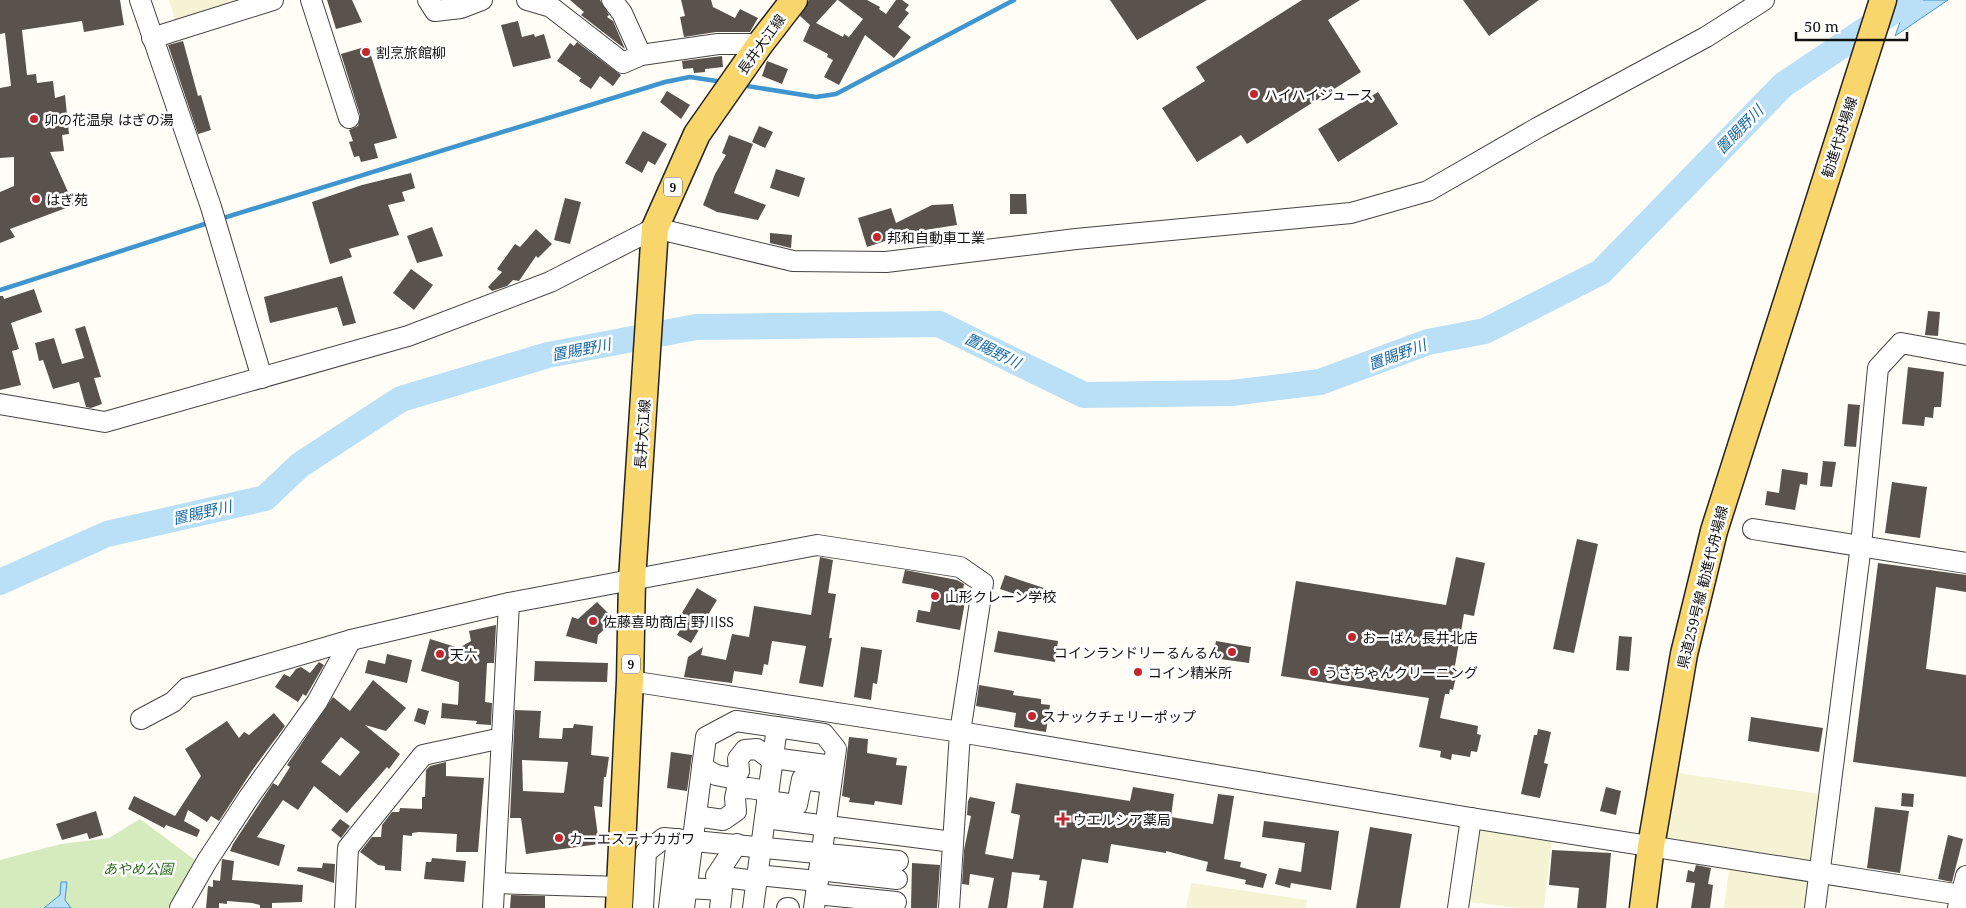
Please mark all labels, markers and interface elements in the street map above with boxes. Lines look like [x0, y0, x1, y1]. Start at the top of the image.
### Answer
street label: 長井大江線 [733, 10, 789, 78]
scale bar [1796, 10, 1907, 42]
text: 50 m [1804, 16, 1839, 36]
place label: 割烹旅館柳 [376, 43, 446, 62]
marker: 割烹旅館柳 [360, 46, 372, 58]
place label: ハイハイジュース [1264, 85, 1373, 104]
marker: ハイハイジュース [1248, 88, 1260, 100]
street label: 勧進代舟場線 [1817, 94, 1861, 180]
water label: 置賜野川 [1711, 99, 1768, 158]
place label: 卯の花温泉 はぎの湯 [44, 110, 174, 129]
marker: 卯の花温泉 はぎの湯 [28, 113, 40, 125]
road number: 9 [664, 178, 682, 196]
place label: はぎ苑 [46, 190, 88, 209]
marker: はぎ苑 [30, 193, 42, 205]
place label: 邦和自動車工業 [887, 228, 985, 247]
marker: 邦和自動車工業 [871, 231, 883, 243]
water label: 置賜野川 [962, 328, 1026, 373]
water label: 置賜野川 [550, 333, 614, 365]
water label: 置賜野川 [1365, 334, 1430, 374]
street label: 長井大江線 [630, 398, 654, 470]
water label: 置賜野川 [171, 495, 235, 528]
street label: 県道259号線 勧進代舟場線 [1673, 504, 1731, 670]
place label: 山形クレーン学校 [945, 587, 1056, 606]
marker: 山形クレーン学校 [929, 590, 941, 602]
place label: 佐藤喜助商店 野川SS [603, 612, 734, 631]
marker: 佐藤喜助商店 野川SS [587, 615, 599, 627]
place label: おーばん 長井北店 [1362, 628, 1478, 647]
marker: おーばん 長井北店 [1346, 631, 1358, 643]
place label: コインランドリーるんるん [1054, 643, 1222, 662]
place label: 天六 [450, 645, 478, 664]
marker: コインランドリーるんるん [1226, 646, 1238, 658]
marker: 天六 [434, 648, 446, 660]
road number: 9 [622, 654, 640, 674]
place label: コイン精米所 [1148, 663, 1232, 682]
place label: うさちゃんクリーニング [1324, 663, 1478, 682]
marker: コイン精米所 [1132, 666, 1144, 678]
marker: うさちゃんクリーニング [1308, 666, 1320, 678]
place label: スナックチェリーポップ [1042, 707, 1196, 726]
marker: スナックチェリーポップ [1026, 710, 1038, 722]
place label: ウエルシア薬局 [1073, 810, 1171, 829]
marker: ウエルシア薬局 [1057, 813, 1069, 825]
place label: カーエステナカガワ [569, 829, 695, 848]
marker: カーエステナカガワ [553, 832, 565, 844]
park label: あやめ公園 [103, 859, 175, 878]

